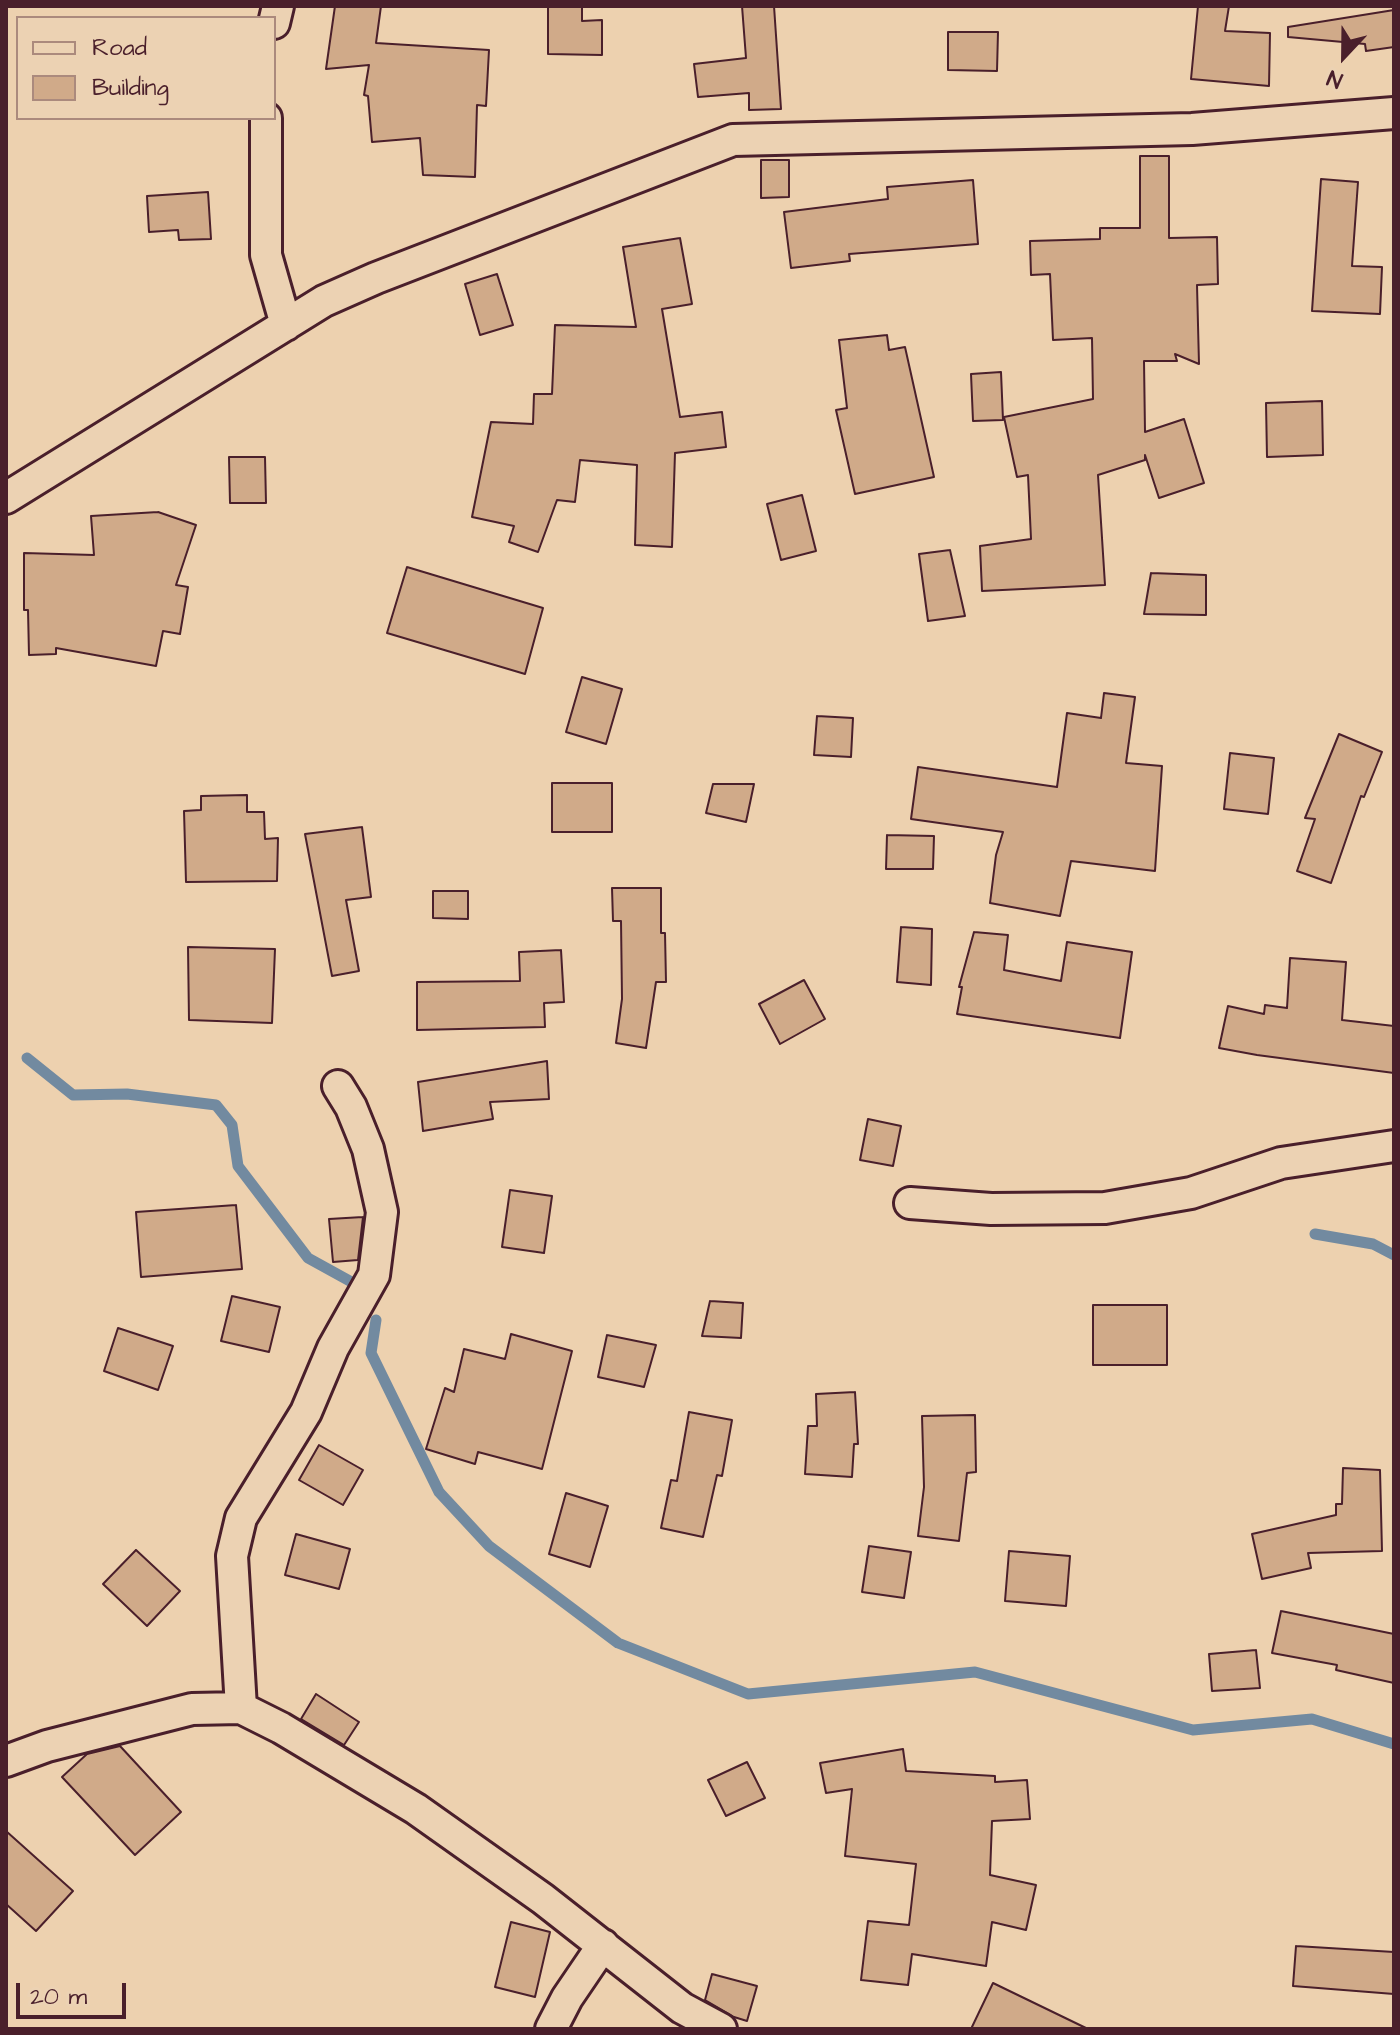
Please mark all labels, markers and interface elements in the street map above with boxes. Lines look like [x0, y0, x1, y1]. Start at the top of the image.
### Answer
legend [16, 16, 276, 120]
north arrow [1304, 16, 1384, 96]
text: Road [92, 31, 147, 65]
text: N [1323, 62, 1347, 96]
text: Building [92, 71, 169, 105]
scale bar [20, 1967, 130, 2017]
text: 20 m [30, 1980, 87, 2014]

